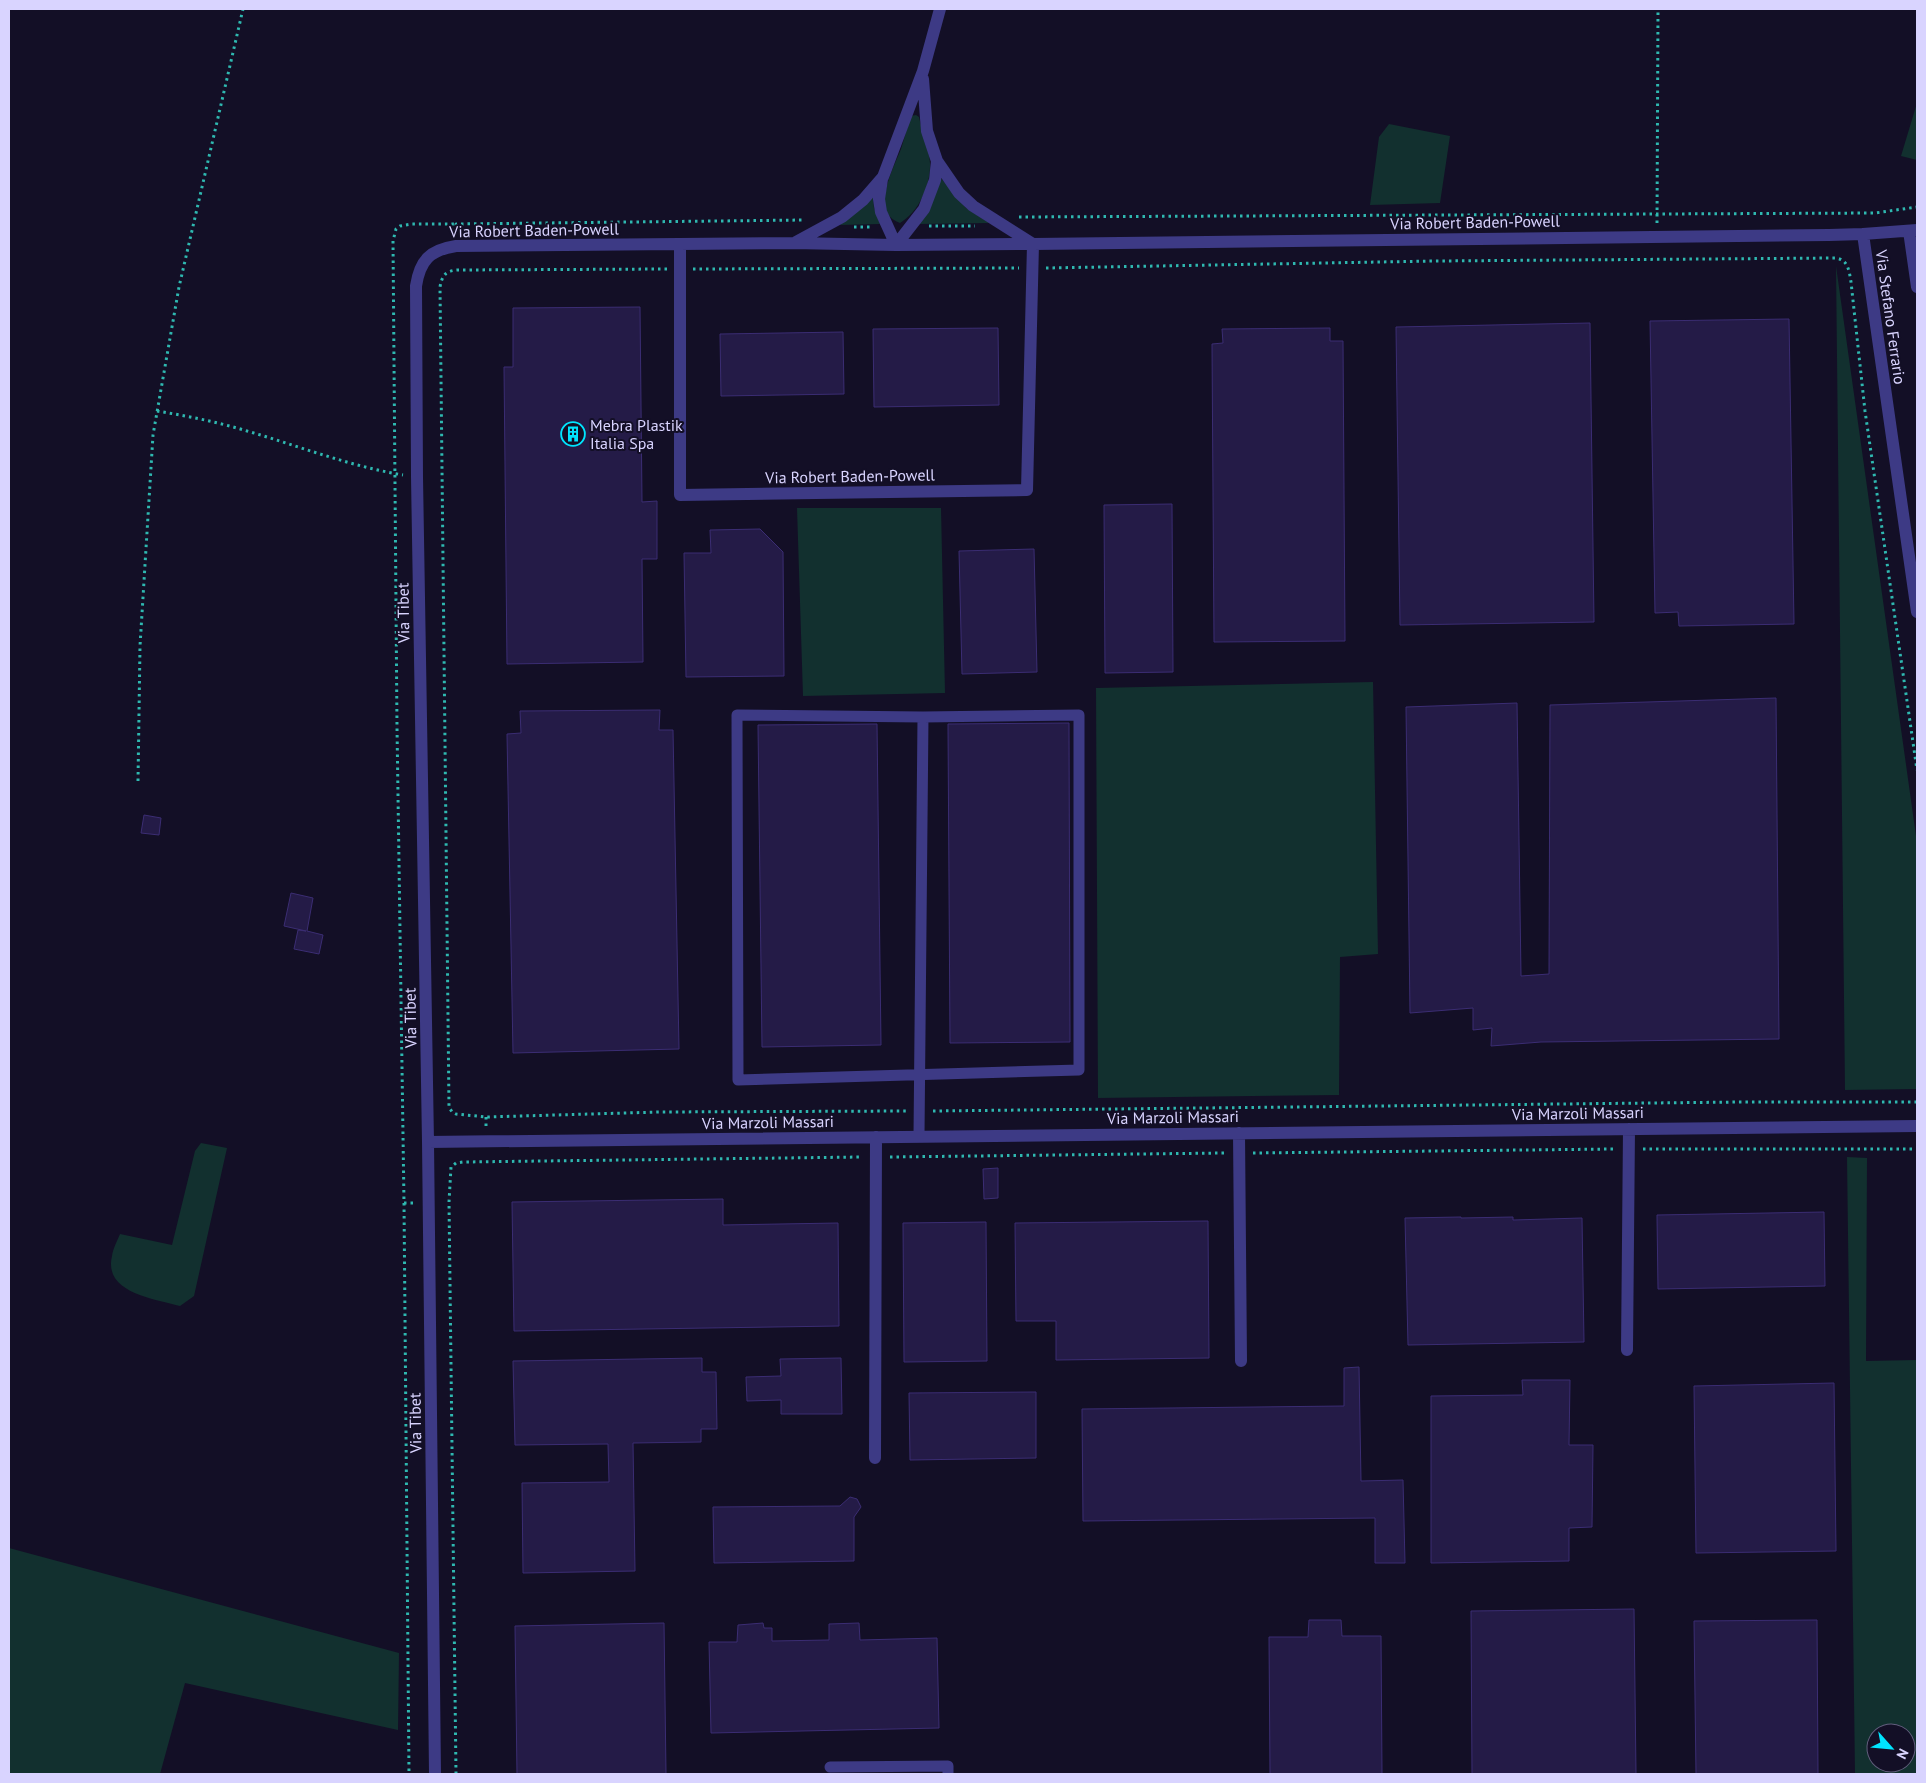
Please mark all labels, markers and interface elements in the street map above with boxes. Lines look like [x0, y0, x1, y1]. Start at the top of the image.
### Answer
street label: Via Robert Baden-Powell [1389, 211, 1560, 233]
street label: Via Robert Baden-Powell [448, 219, 619, 241]
street label: Via Stefano Ferrario [1872, 247, 1910, 386]
place label: Mebra Plastik Italia Spa [590, 415, 683, 453]
building icon: Mebra Plastik Italia Spa [560, 421, 586, 447]
street label: Via Robert Baden-Powell [764, 465, 935, 487]
street label: Via Tibet [392, 582, 414, 644]
street label: Via Tibet [399, 987, 421, 1049]
street label: Via Marzoli Massari [1511, 1102, 1644, 1124]
street label: Via Marzoli Massari [1106, 1106, 1239, 1128]
street label: Via Marzoli Massari [701, 1111, 834, 1133]
street label: Via Tibet [404, 1392, 426, 1454]
north arrow [1866, 1723, 1916, 1773]
text: N [1892, 1746, 1913, 1762]

